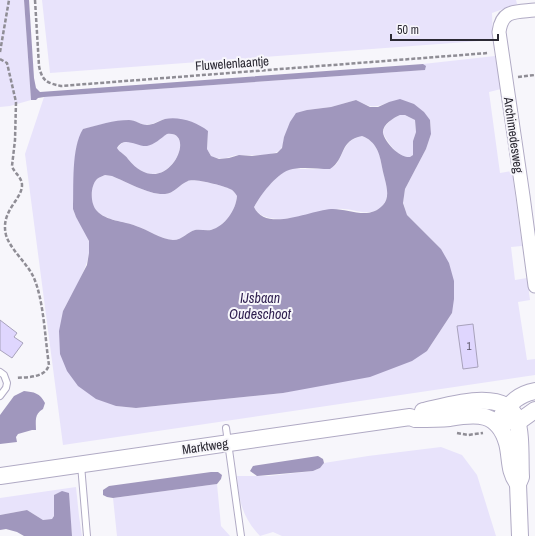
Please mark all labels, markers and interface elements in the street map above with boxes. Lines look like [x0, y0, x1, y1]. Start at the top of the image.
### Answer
scale bar [391, 16, 498, 42]
text: 50 m [397, 22, 419, 38]
street label: Fluwelenlaantje [195, 52, 270, 75]
street label: Archimedesweg [500, 95, 527, 174]
water label: IJsbaan Oudeschoot [229, 289, 292, 323]
house number: 1 [466, 339, 472, 353]
street label: Marktweg [181, 435, 229, 458]

